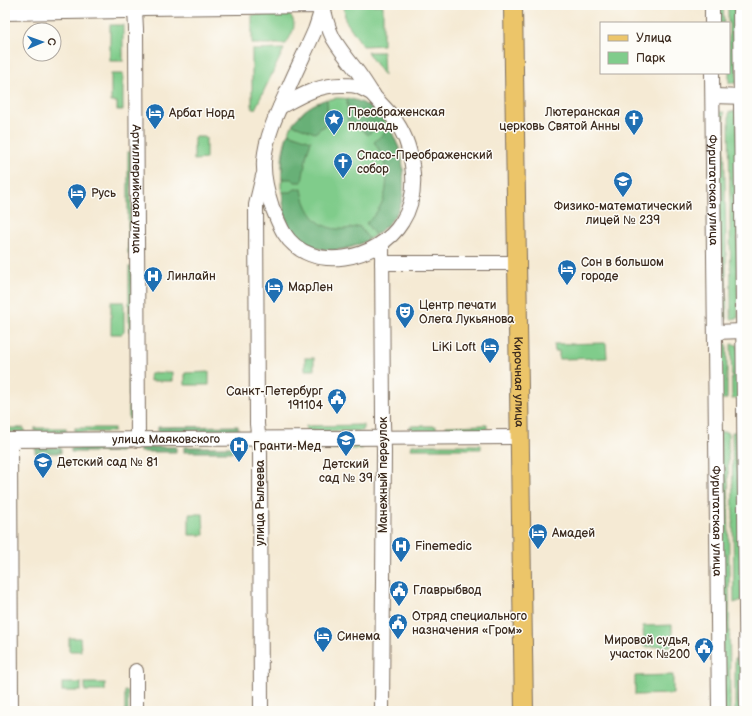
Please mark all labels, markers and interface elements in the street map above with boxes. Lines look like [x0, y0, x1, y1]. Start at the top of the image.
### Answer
north arrow [22, 22, 62, 62]
legend [600, 22, 730, 74]
text: Улица [636, 31, 672, 46]
text: С [45, 38, 58, 46]
text: Парк [636, 51, 666, 66]
hotel icon: Арбат Норд [144, 102, 166, 130]
place label: Преображенская площадь [348, 105, 445, 134]
place label: Лютеранская церковь Святой Анны [499, 105, 620, 134]
place label: Арбат Норд [168, 106, 235, 121]
place icon: Преображенская площадь [323, 108, 345, 136]
church icon: Лютеранская церковь Святой Анны [623, 108, 645, 136]
street label: Артиллерийская улица [128, 123, 144, 254]
street label: Фурштатская улица [705, 134, 721, 246]
place label: Спасо-Преображенский собор [357, 148, 493, 177]
church icon: Спасо-Преображенский собор [332, 151, 354, 179]
school or university icon: Физико-математический лицей № 239 [612, 170, 634, 198]
hotel icon: Русь [66, 182, 88, 210]
place label: Русь [91, 186, 116, 201]
place label: Физико-математический лицей № 239 [554, 199, 692, 228]
place label: Сон в большом городе [581, 255, 664, 284]
hotel icon: Сон в большом городе [556, 258, 578, 286]
hospital icon: Линлайн [142, 265, 164, 293]
place label: Линлайн [166, 269, 216, 284]
hotel icon: МарЛен [263, 276, 285, 304]
place label: МарЛен [288, 280, 333, 295]
place label: Центр печати Олега Лукьянова [419, 298, 514, 327]
theatre icon: Центр печати Олега Лукьянова [394, 301, 416, 329]
hotel icon: LiKi Loft [479, 336, 501, 364]
street label: Кирочная улица [510, 336, 527, 427]
place label: LiKi Loft [432, 340, 476, 355]
place label: Санкт-Петербург 191104 [226, 384, 324, 413]
public building icon: Санкт-Петербург 191104 [326, 387, 348, 415]
street label: Манежный переулок [376, 416, 391, 533]
school or university icon: Детский сад № 39 [335, 429, 357, 457]
street label: улица Маяковского [112, 432, 220, 447]
hospital icon: Гранти-Мед [228, 435, 250, 463]
place label: Гранти-Мед [253, 439, 322, 454]
school or university icon: Детский сад № 81 [32, 451, 54, 479]
place label: Детский сад № 81 [57, 455, 158, 470]
place label: Детский сад № 39 [319, 457, 373, 486]
street label: улица Рылеева [253, 460, 268, 546]
street label: Фурштатская улица [708, 465, 725, 577]
hotel icon: Амадей [527, 522, 549, 550]
place label: Амадей [551, 526, 595, 541]
hospital icon: Finemedic [390, 535, 412, 563]
place label: Finemedic [415, 539, 472, 554]
public building icon: Главрыбвод [388, 579, 410, 607]
place label: Главрыбвод [413, 583, 482, 598]
place label: Отряд специального назначения «Гром» [412, 609, 527, 638]
public building icon: Отряд специального назначения «Гром» [387, 612, 409, 640]
hotel icon: Синема [312, 625, 334, 653]
place label: Синема [337, 629, 380, 644]
place label: Мировой судья, участок №200 [604, 633, 690, 662]
public building icon: Мировой судья, участок №200 [693, 636, 715, 664]

